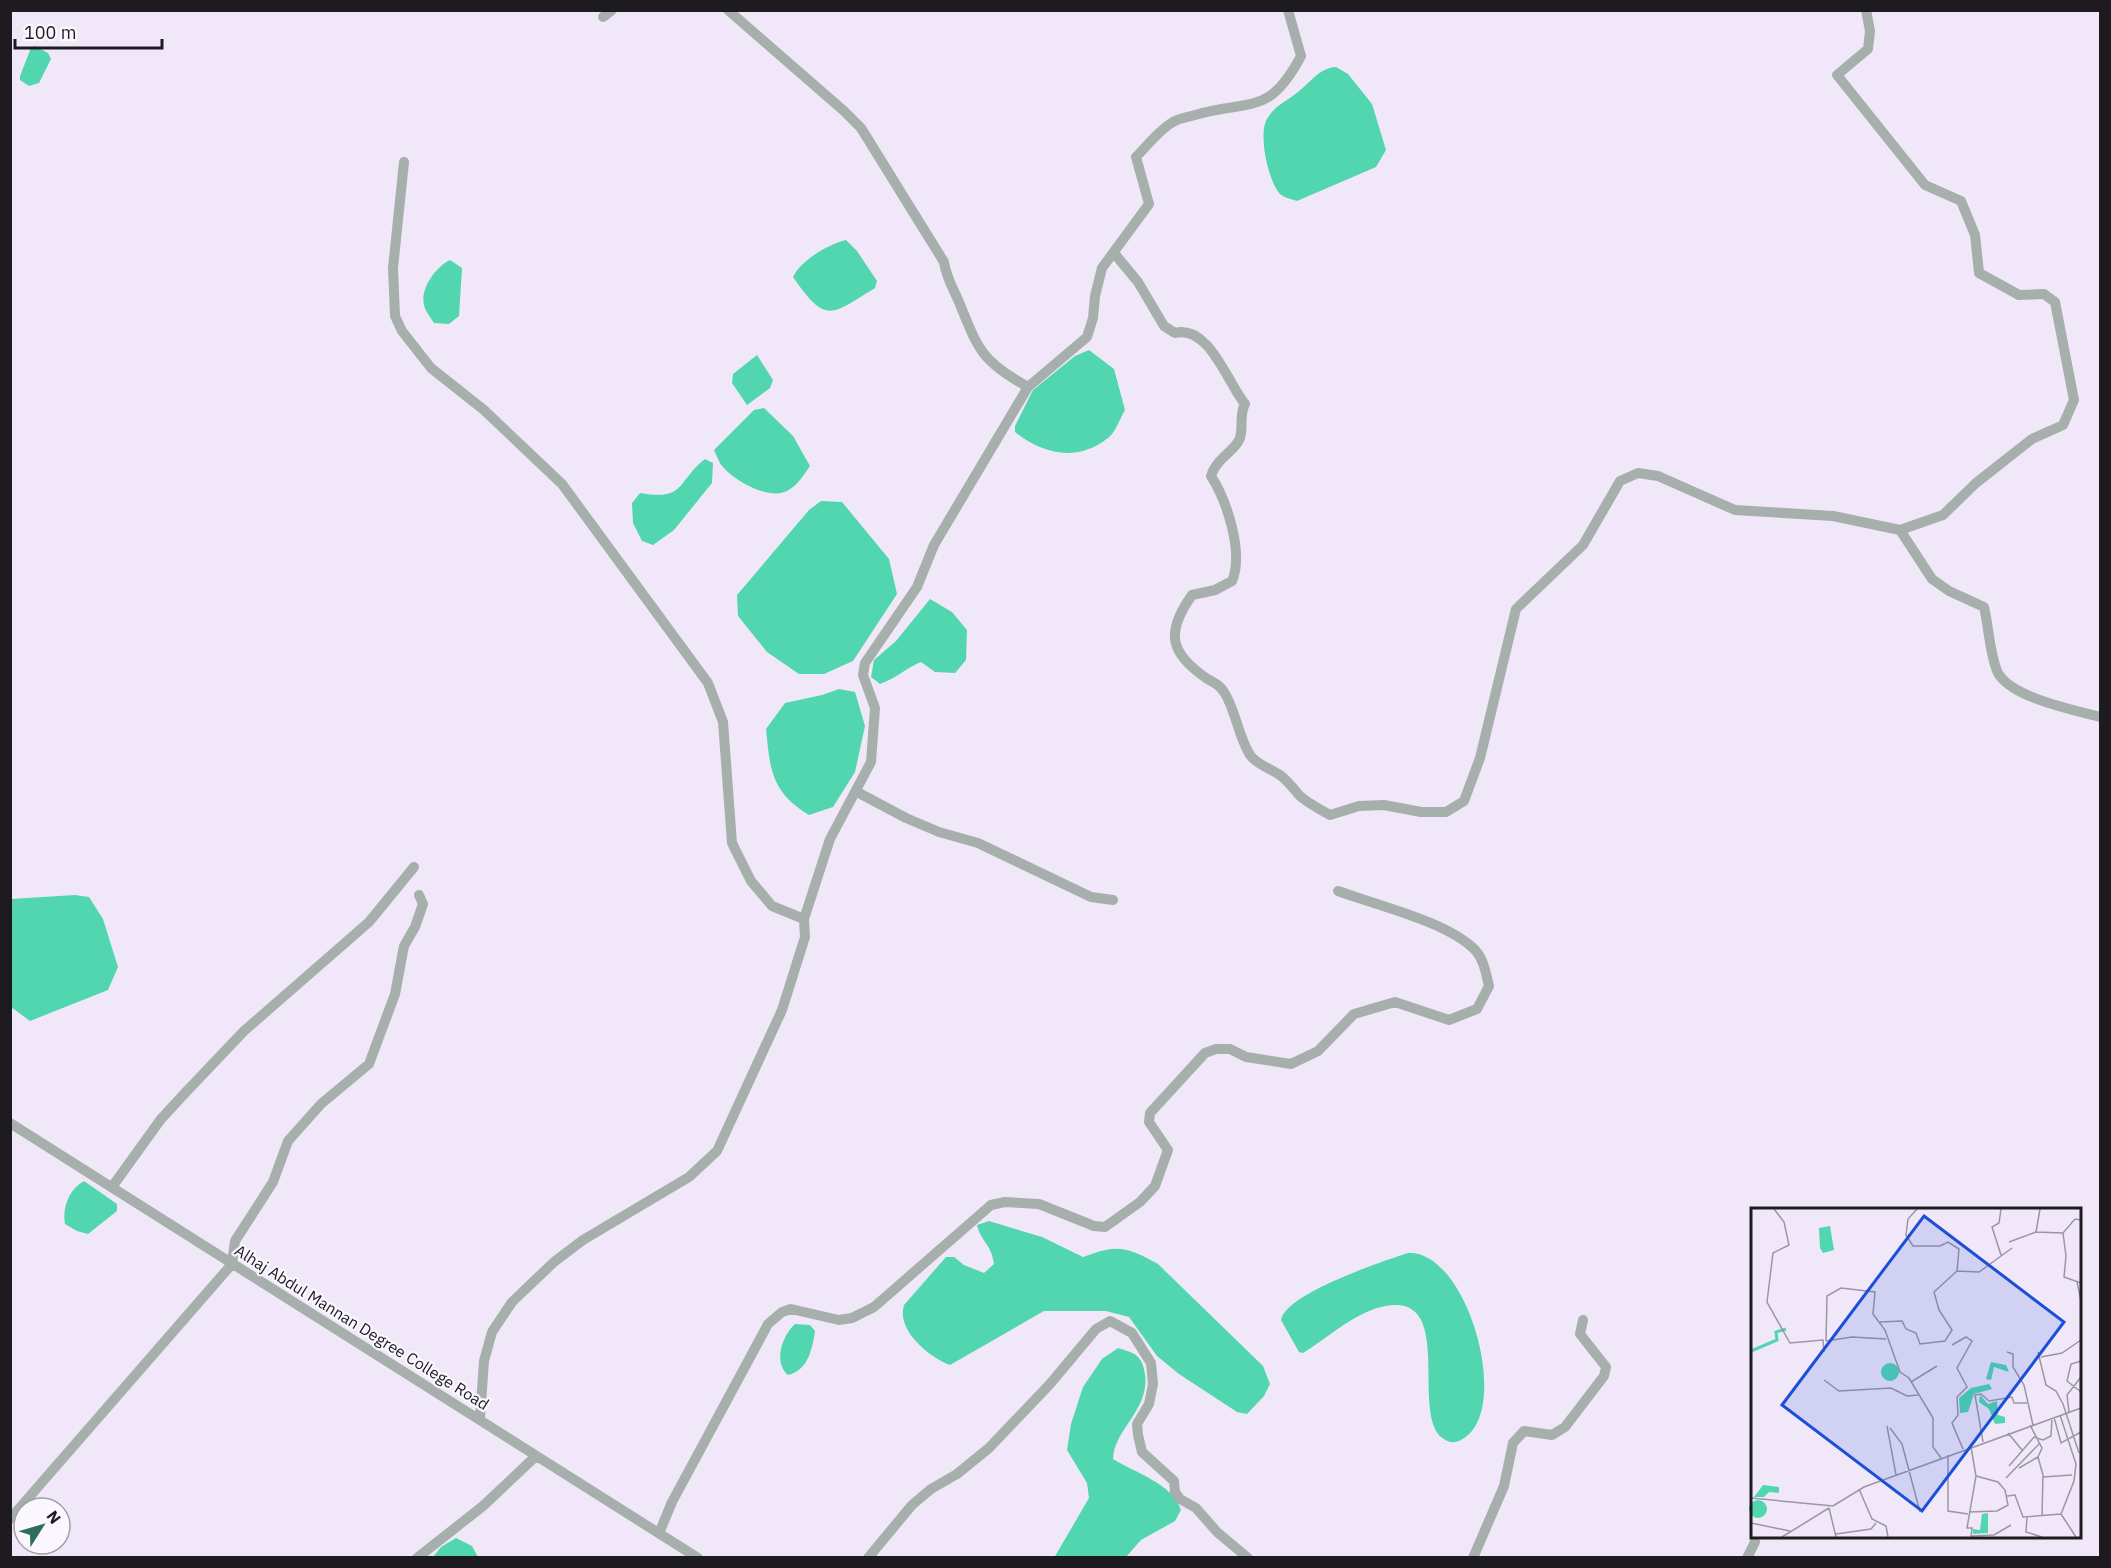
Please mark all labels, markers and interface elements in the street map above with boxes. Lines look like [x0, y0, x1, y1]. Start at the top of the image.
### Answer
scale bar [15, 12, 162, 50]
text: 100 m [24, 21, 76, 44]
inset map [1751, 1208, 2081, 1538]
street label: Alhaj Abdul Mannan Degree College Road [231, 1240, 493, 1414]
north arrow [12, 1496, 72, 1556]
text: N [43, 1506, 65, 1528]

